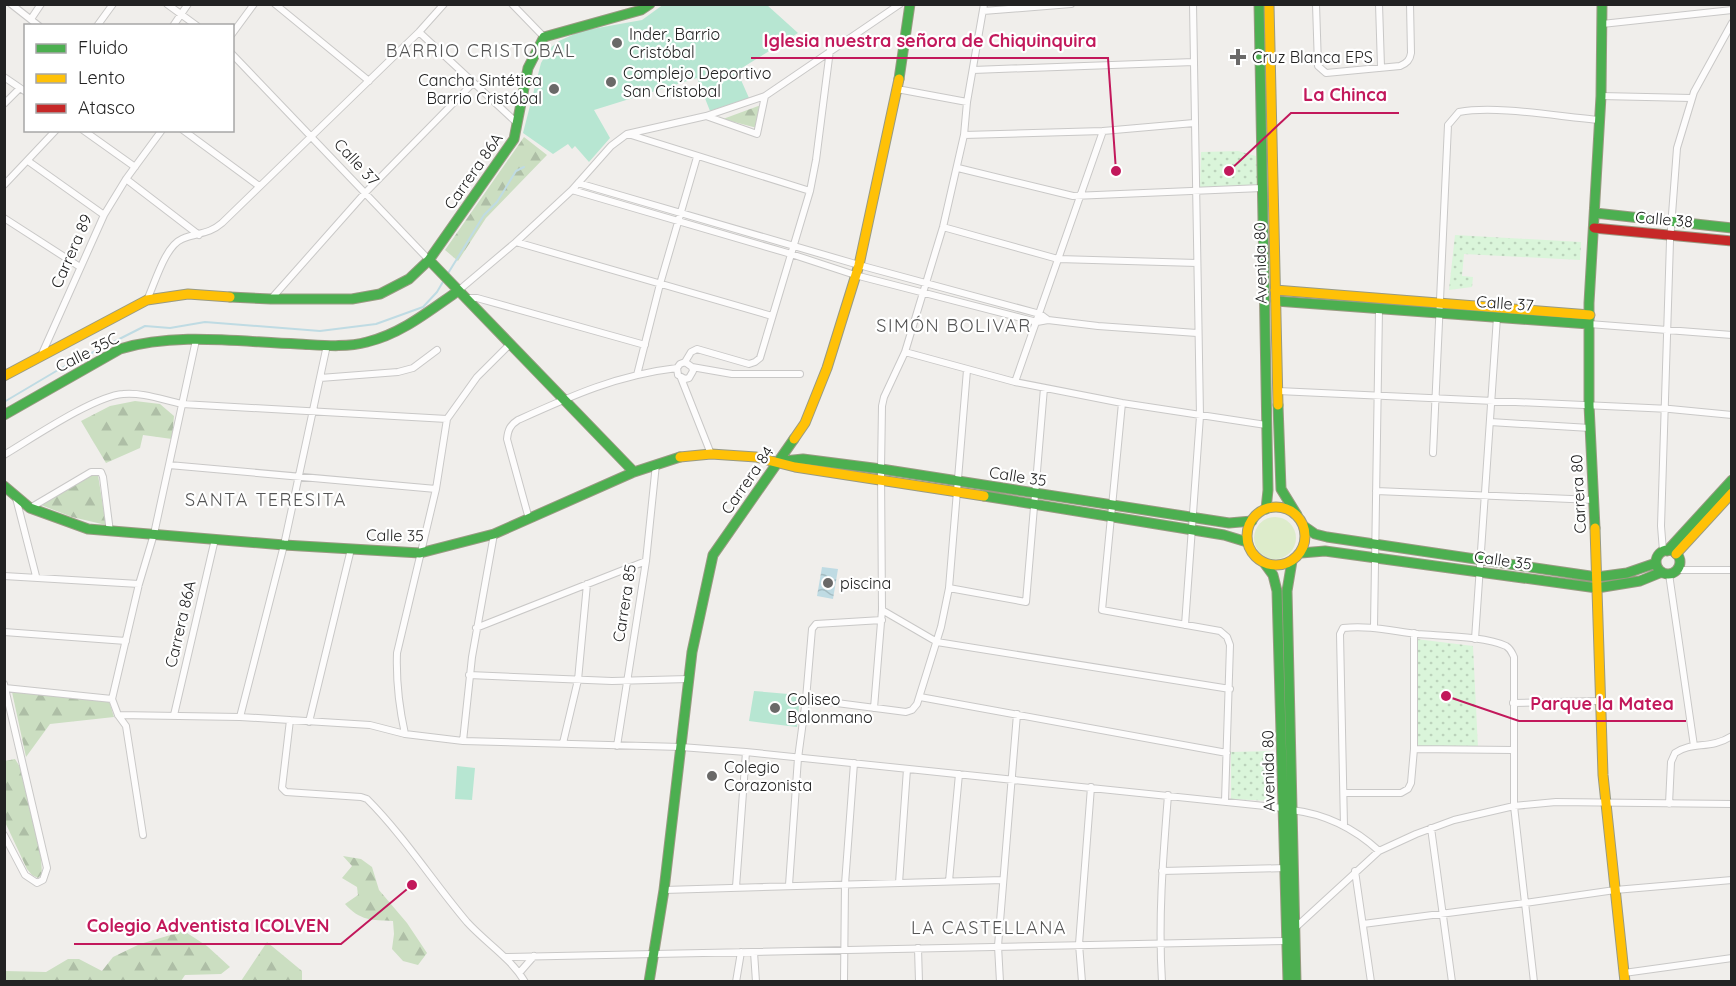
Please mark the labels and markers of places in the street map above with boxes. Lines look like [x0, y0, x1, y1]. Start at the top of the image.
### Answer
callout: Iglesia nuestra señora de Chiquinquira [751, 22, 1108, 58]
place label: Inder, Barrio Cristóbal [629, 24, 720, 62]
marker: Inder, Barrio Cristóbal [610, 36, 624, 50]
place label: Cruz Blanca EPS [1252, 47, 1373, 67]
marker: Cruz Blanca EPS [1229, 48, 1247, 66]
place label: Complejo Deportivo San Cristobal [623, 63, 771, 101]
place label: Cancha Sintética Barrio Cristóbal [418, 70, 542, 108]
marker: Complejo Deportivo San Cristobal [604, 75, 618, 89]
callout: La Chinca [1291, 77, 1399, 113]
marker: Cancha Sintética Barrio Cristóbal [547, 82, 561, 96]
place label: piscina [840, 573, 891, 593]
marker: piscina [821, 576, 835, 590]
callout: Parque la Matea [1519, 685, 1686, 721]
place label: Coliseo Balonmano [787, 689, 873, 727]
marker: Coliseo Balonmano [768, 701, 782, 715]
place label: Colegio Corazonista [724, 757, 812, 795]
marker: Colegio Corazonista [705, 769, 719, 783]
callout: Colegio Adventista ICOLVEN [74, 908, 341, 944]

